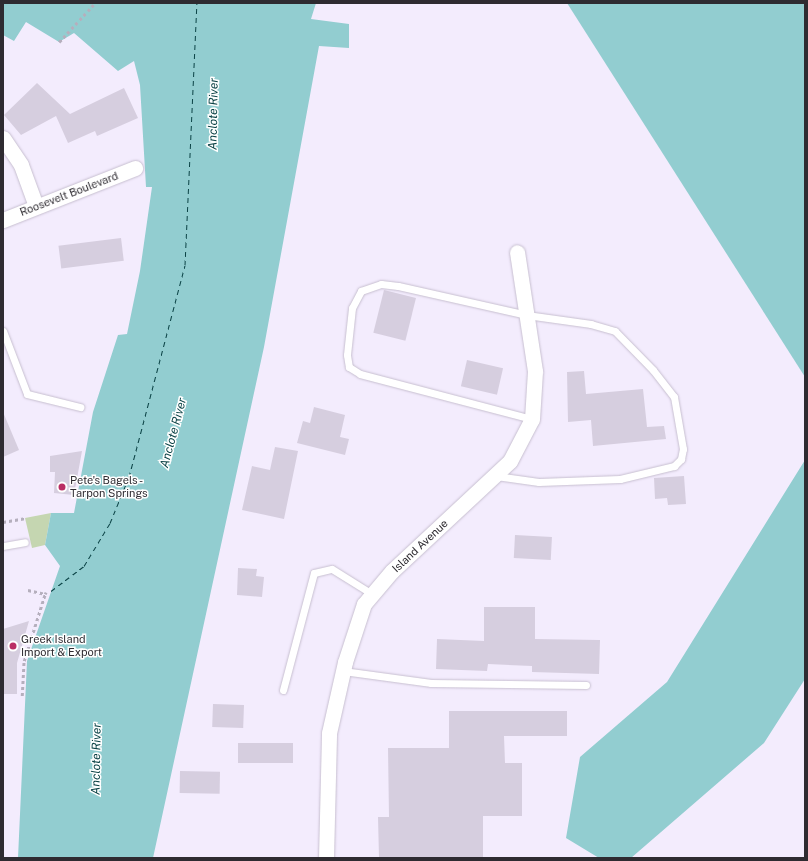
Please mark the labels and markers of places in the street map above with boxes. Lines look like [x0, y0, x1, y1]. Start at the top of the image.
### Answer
place label: Pete's Bagels - Tarpon Springs [70, 474, 148, 500]
marker: Pete's Bagels - Tarpon Springs [57, 482, 67, 492]
place label: Greek Island Import & Export [21, 633, 102, 659]
marker: Greek Island Import & Export [8, 641, 18, 651]

